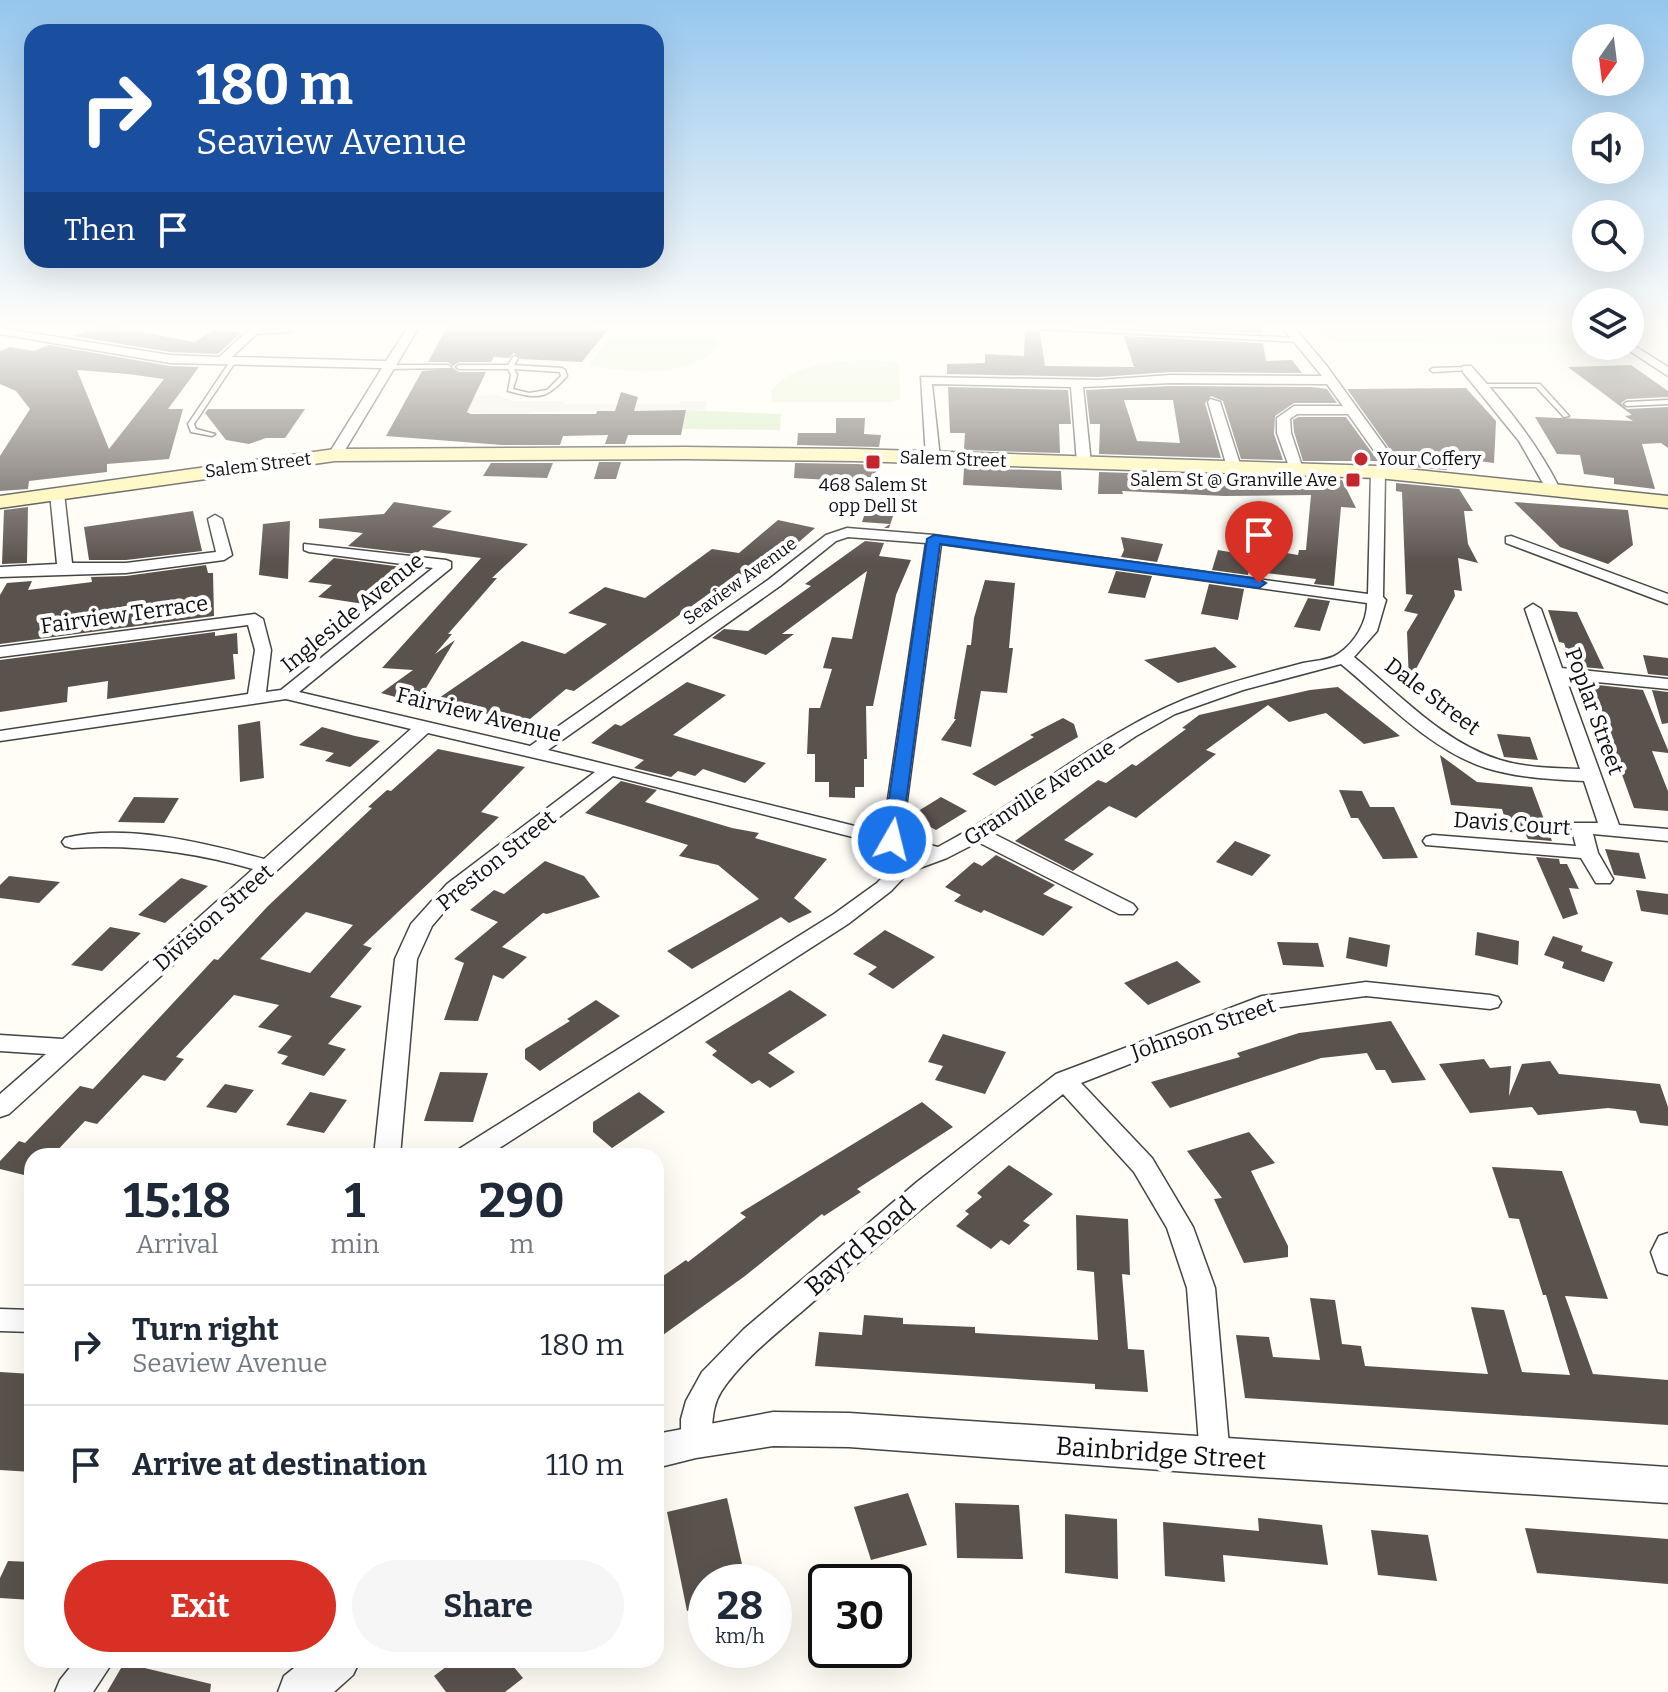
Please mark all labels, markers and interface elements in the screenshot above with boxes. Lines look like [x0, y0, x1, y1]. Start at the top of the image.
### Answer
north arrow [1572, 24, 1644, 96]
map controls [1572, 24, 1644, 360]
text: 180 m [196, 52, 353, 119]
icon: right [64, 56, 168, 160]
button: sound [1572, 112, 1644, 184]
text: Seaview Avenue [196, 120, 467, 164]
button: search [1572, 200, 1644, 272]
icon: arrive [151, 208, 195, 252]
text: Then [64, 212, 135, 248]
button: layers [1572, 288, 1644, 360]
street label: Salem Street [899, 446, 1007, 472]
street label: Salem Street [204, 448, 313, 482]
place label: Your Coffery [1377, 448, 1482, 470]
marker: Your Coffery [1352, 450, 1370, 468]
marker: 468 Salem St opp Dell St [864, 453, 882, 471]
place label: Salem St @ Granville Ave [1130, 469, 1337, 491]
marker: Salem St @ Granville Ave [1344, 471, 1362, 489]
place label: 468 Salem St opp Dell St [819, 474, 928, 517]
pin [1225, 501, 1293, 583]
icon: arrive [1237, 513, 1281, 557]
street label: Seaview Avenue [679, 532, 801, 630]
street label: Ingleside Avenue [275, 547, 429, 678]
street label: Fairview Terrace [39, 589, 210, 640]
street label: Poplar Street [1559, 644, 1630, 778]
street label: Dale Street [1380, 652, 1486, 741]
street label: Fairview Avenue [394, 681, 564, 748]
street label: Granville Avenue [958, 733, 1120, 851]
position arrow [850, 798, 934, 882]
street label: Preston Street [431, 804, 561, 917]
street label: Davis Court [1453, 806, 1571, 841]
street label: Division Street [148, 858, 279, 977]
street label: Johnson Street [1127, 991, 1279, 1066]
text: 15:18 [123, 1172, 231, 1230]
text: 1 [345, 1172, 365, 1230]
text: 290 [479, 1172, 565, 1230]
street label: Bayrd Road [799, 1190, 922, 1303]
text: Arrival [136, 1229, 218, 1260]
text: min [330, 1229, 379, 1260]
text: m [509, 1229, 534, 1260]
text: Turn right [132, 1312, 279, 1348]
icon: right [64, 1323, 108, 1367]
text: 180 m [540, 1327, 624, 1363]
text: Seaview Avenue [132, 1348, 327, 1379]
street label: Bainbridge Street [1055, 1431, 1268, 1476]
icon: arrive [64, 1443, 108, 1487]
text: Arrive at destination [132, 1447, 427, 1483]
text: 110 m [546, 1447, 624, 1483]
button: Exit [64, 1560, 336, 1652]
button: Share [352, 1560, 624, 1652]
speed limit sign: 30 [808, 1564, 912, 1668]
text: 28 [717, 1582, 763, 1630]
text: km/h [715, 1624, 765, 1648]

